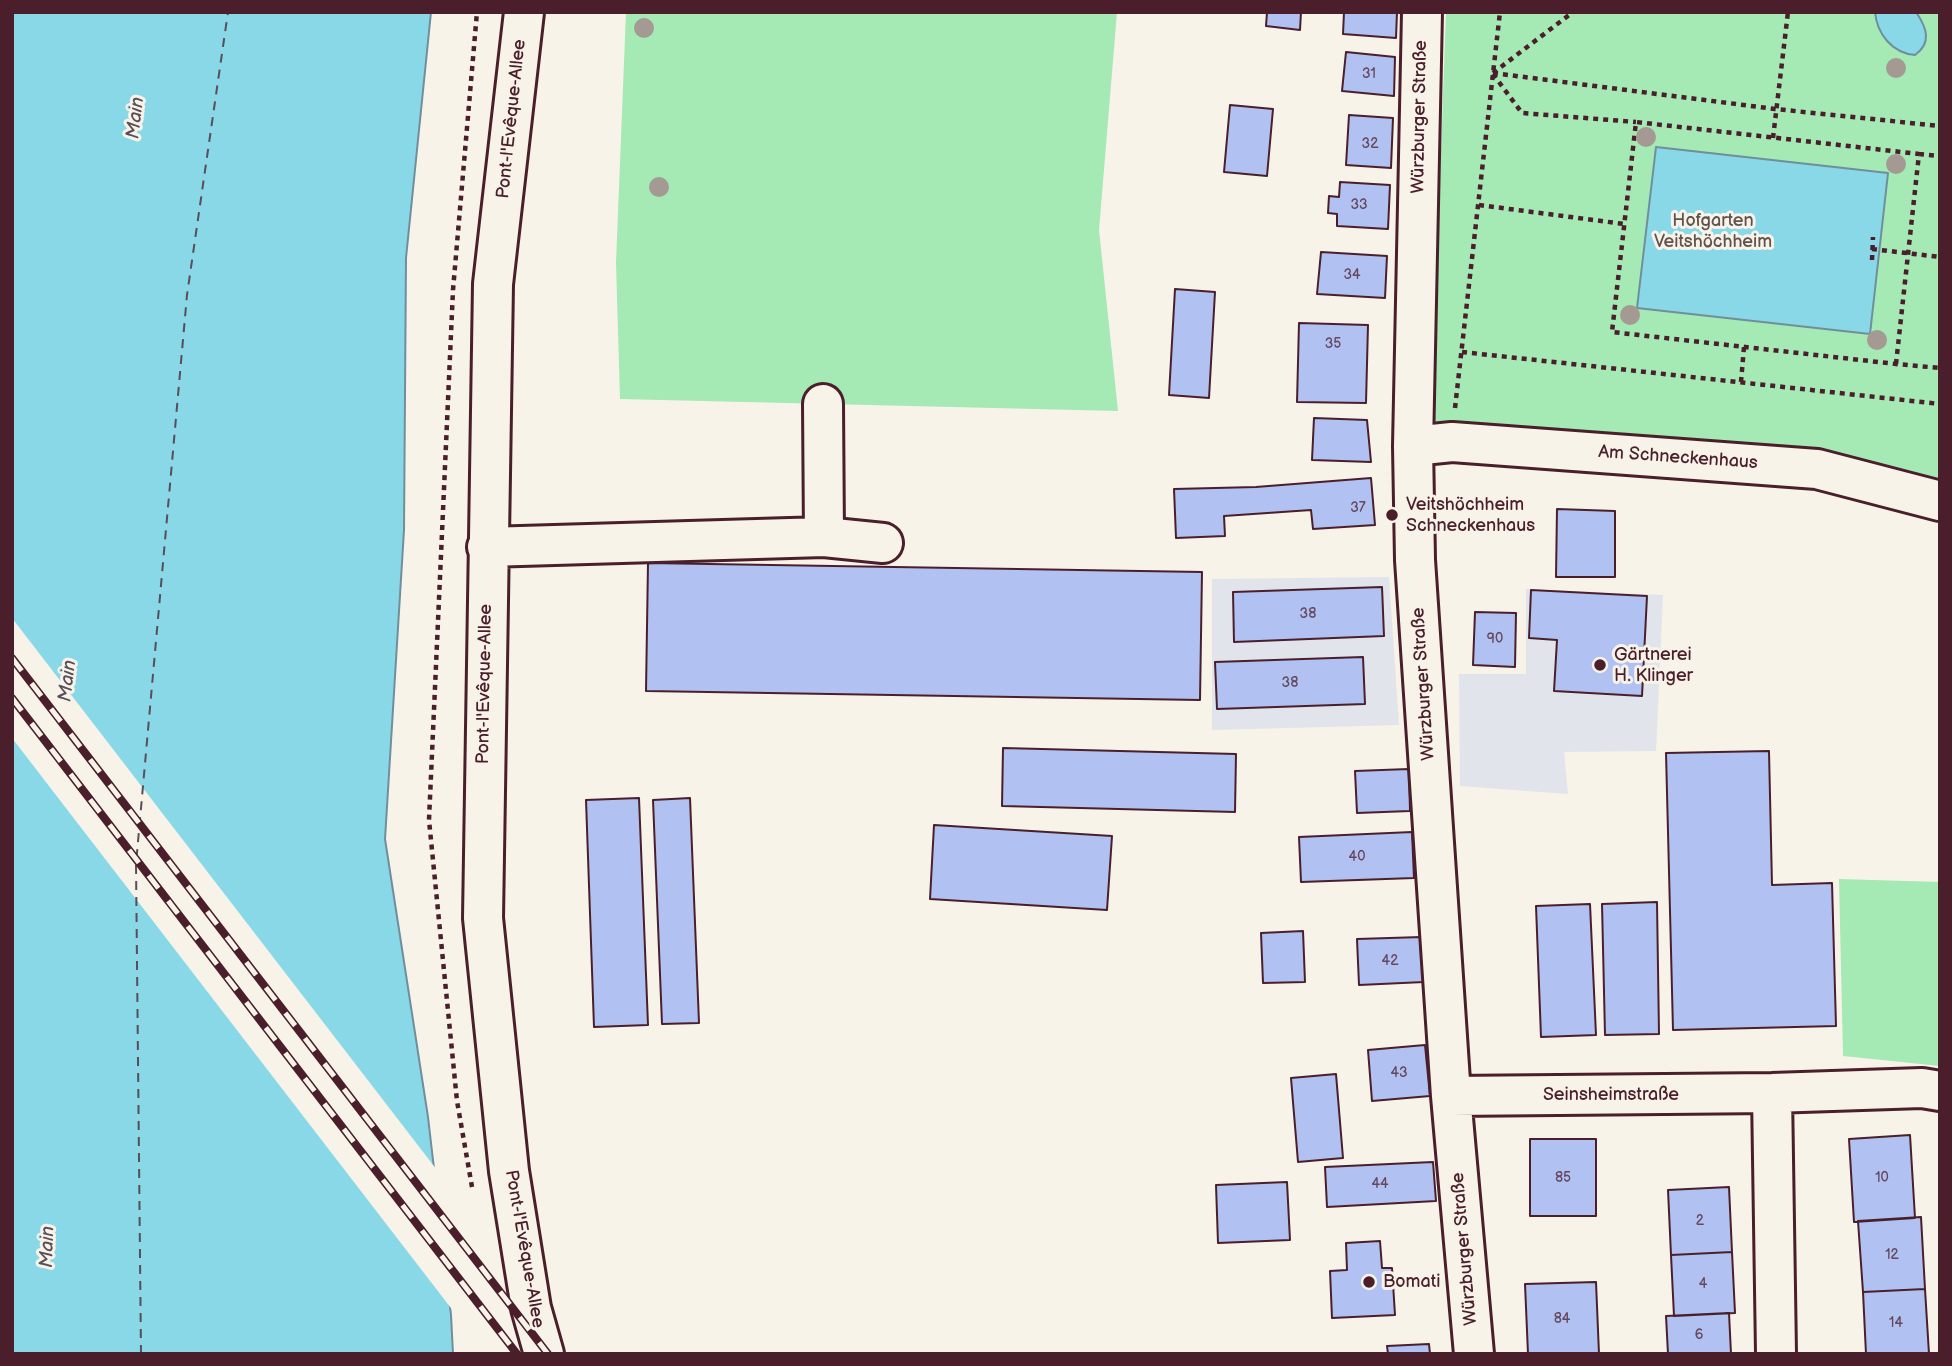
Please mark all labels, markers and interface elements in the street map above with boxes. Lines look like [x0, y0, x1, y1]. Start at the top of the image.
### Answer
street label: Pont-l'Evêque-Allee [493, 38, 531, 200]
street label: Würzburger Straße [1408, 40, 1432, 194]
house number: 31 [1362, 66, 1376, 82]
water label: Main [122, 96, 150, 140]
house number: 32 [1362, 136, 1378, 152]
house number: 33 [1350, 197, 1368, 213]
park label: Hofgarten Veitshöchheim [1654, 210, 1772, 252]
house number: 34 [1343, 267, 1361, 283]
house number: 35 [1325, 336, 1341, 352]
street label: Am Schneckenhaus [1597, 442, 1759, 474]
place label: Veitshöchheim Schneckenhaus [1406, 494, 1535, 536]
house number: 37 [1350, 500, 1366, 516]
marker: Veitshöchheim Schneckenhaus [1384, 507, 1400, 523]
street label: Pont-l'Evêque-Allee [473, 604, 497, 764]
house number: 38 [1300, 606, 1316, 622]
street label: Würzburger Straße [1408, 607, 1440, 761]
house number: 90 [1487, 631, 1503, 647]
place label: Gärtnerei H. Klinger [1614, 644, 1693, 686]
marker: Gärtnerei H. Klinger [1592, 657, 1608, 673]
water label: Main [54, 659, 82, 703]
house number: 38 [1282, 675, 1298, 691]
house number: 40 [1349, 849, 1365, 865]
house number: 42 [1382, 953, 1398, 969]
house number: 43 [1390, 1065, 1408, 1081]
street label: Seinsheimstraße [1543, 1084, 1679, 1106]
street label: Pont-l'Evêque-Allee [499, 1168, 549, 1330]
house number: 85 [1555, 1170, 1571, 1186]
house number: 10 [1875, 1170, 1889, 1186]
street label: Würzburger Straße [1448, 1172, 1482, 1326]
house number: 44 [1371, 1176, 1389, 1192]
house number: 2 [1696, 1213, 1704, 1229]
water label: Main [36, 1226, 60, 1268]
house number: 12 [1885, 1247, 1899, 1263]
place label: Bomati [1383, 1271, 1440, 1293]
marker: Bomati [1361, 1274, 1377, 1290]
house number: 4 [1699, 1276, 1707, 1292]
house number: 84 [1554, 1311, 1570, 1327]
house number: 14 [1889, 1315, 1903, 1331]
house number: 6 [1695, 1327, 1703, 1343]

